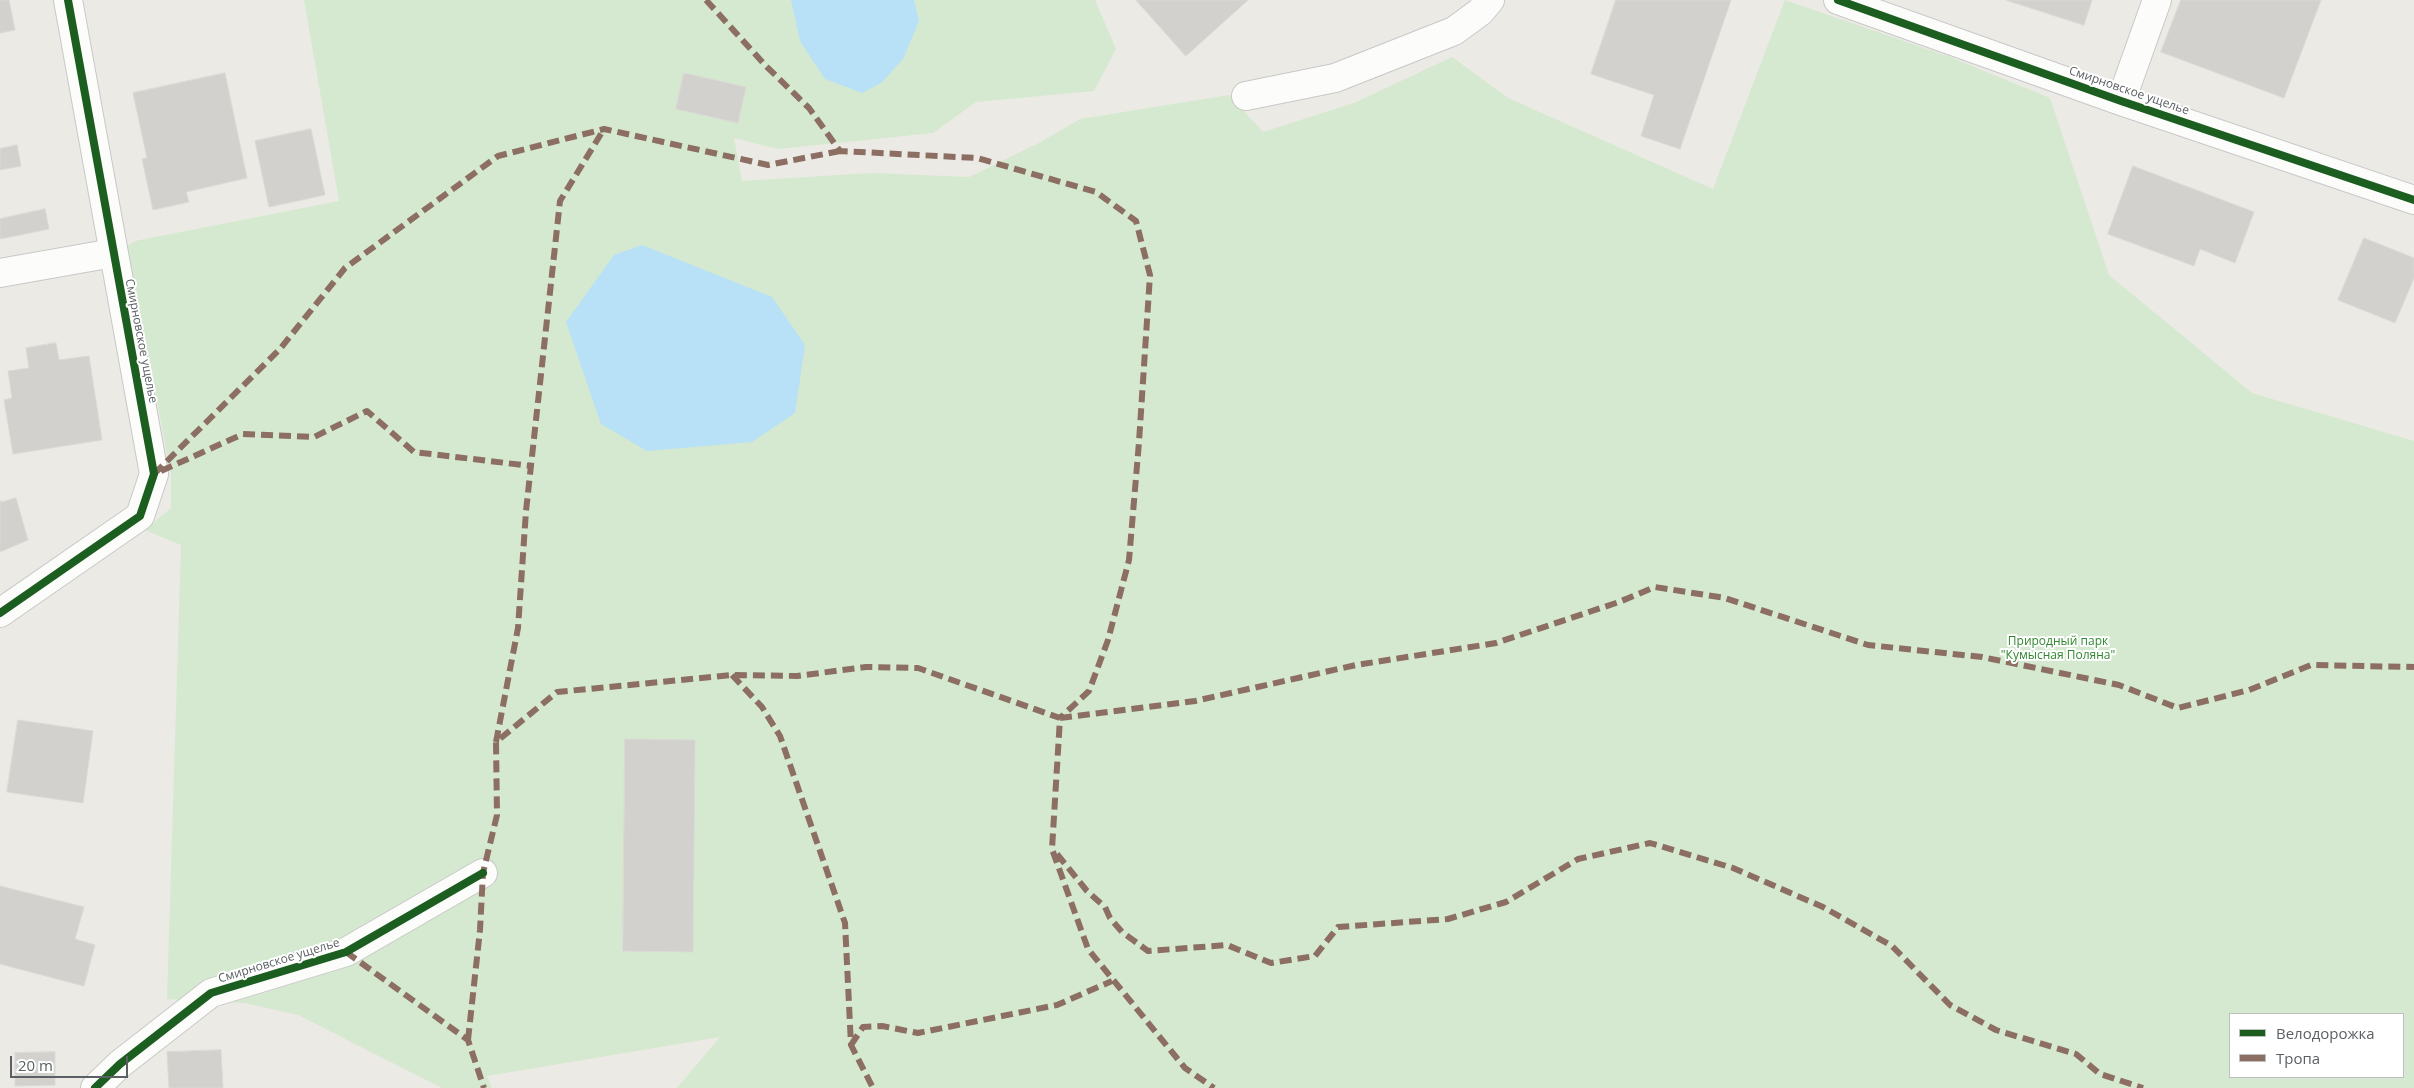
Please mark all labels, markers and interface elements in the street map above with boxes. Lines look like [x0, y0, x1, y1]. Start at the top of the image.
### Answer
street label: Смирновское ущелье [2067, 64, 2191, 118]
street label: Смирновское ущелье [122, 278, 160, 404]
park label: Природный парк "Кумысная Поляна" [2001, 635, 2115, 663]
street label: Смирновское ущелье [217, 936, 341, 986]
legend [2229, 1013, 2404, 1078]
text: Велодорожка [2276, 1023, 2375, 1043]
scale bar [12, 1046, 130, 1078]
text: Тропа [2276, 1048, 2320, 1068]
text: 20 m [18, 1055, 53, 1075]

